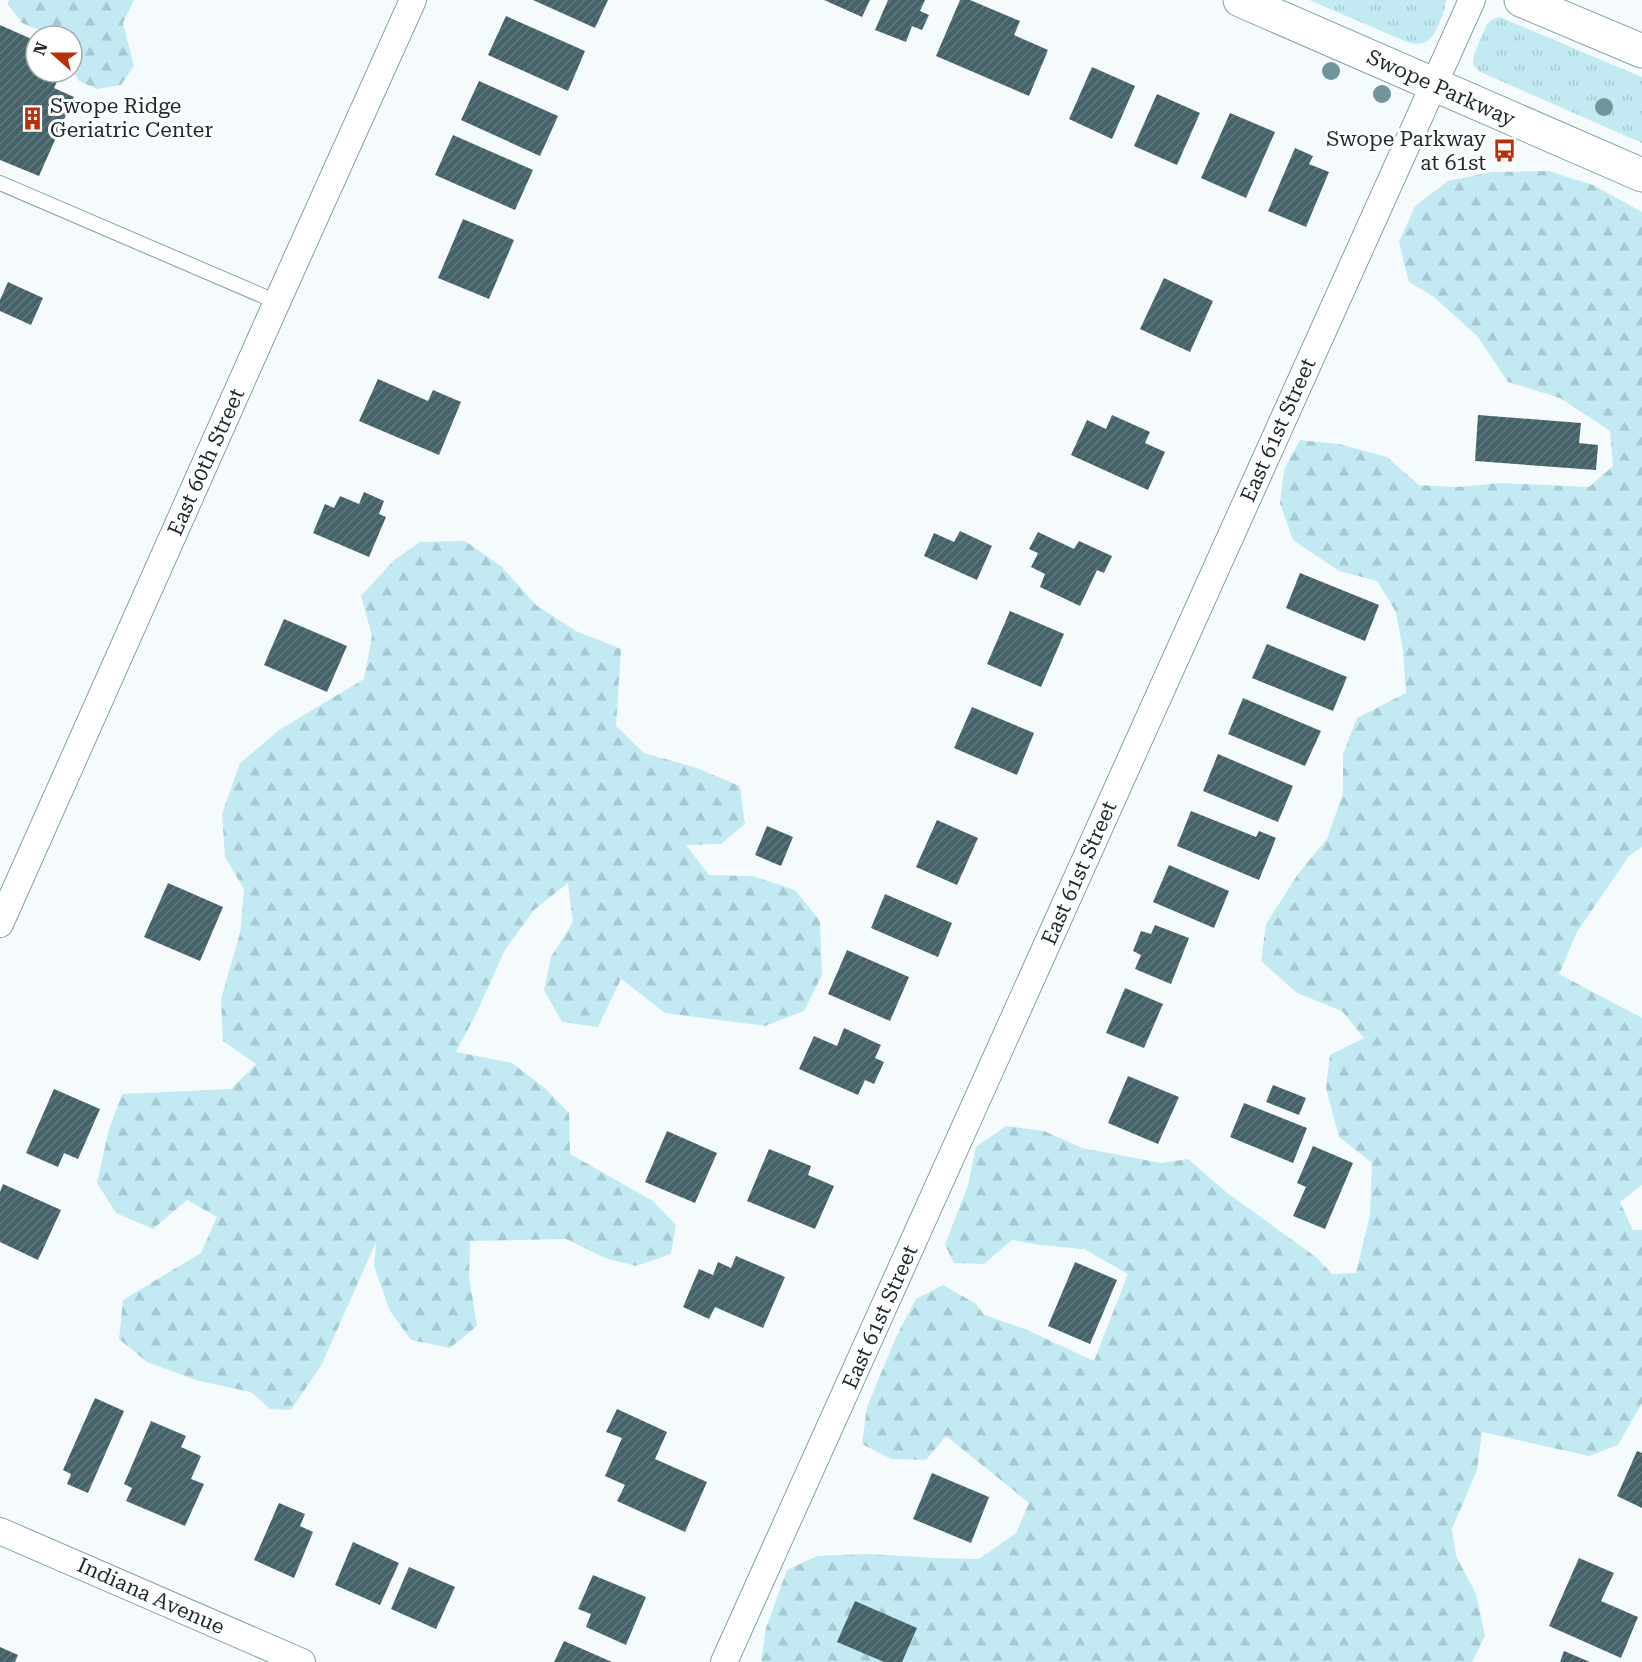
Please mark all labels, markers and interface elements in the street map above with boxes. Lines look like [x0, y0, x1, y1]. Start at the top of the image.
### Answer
north arrow [24, 24, 84, 84]
text: N [29, 40, 52, 58]
street label: Swope Parkway [1363, 45, 1519, 132]
place label: Swope Ridge Geriatric Center [50, 94, 213, 142]
building icon: Swope Ridge Geriatric Center [19, 105, 45, 131]
place label: Swope Parkway at 61st [1326, 127, 1487, 175]
bus stop icon: Swope Parkway at 61st [1491, 138, 1517, 164]
street label: East 61st Street [1236, 354, 1321, 506]
street label: East 60th Street [163, 385, 249, 539]
street label: East 61st Street [1037, 797, 1122, 949]
street label: East 61st Street [838, 1241, 923, 1393]
street label: Indiana Avenue [74, 1553, 228, 1639]

